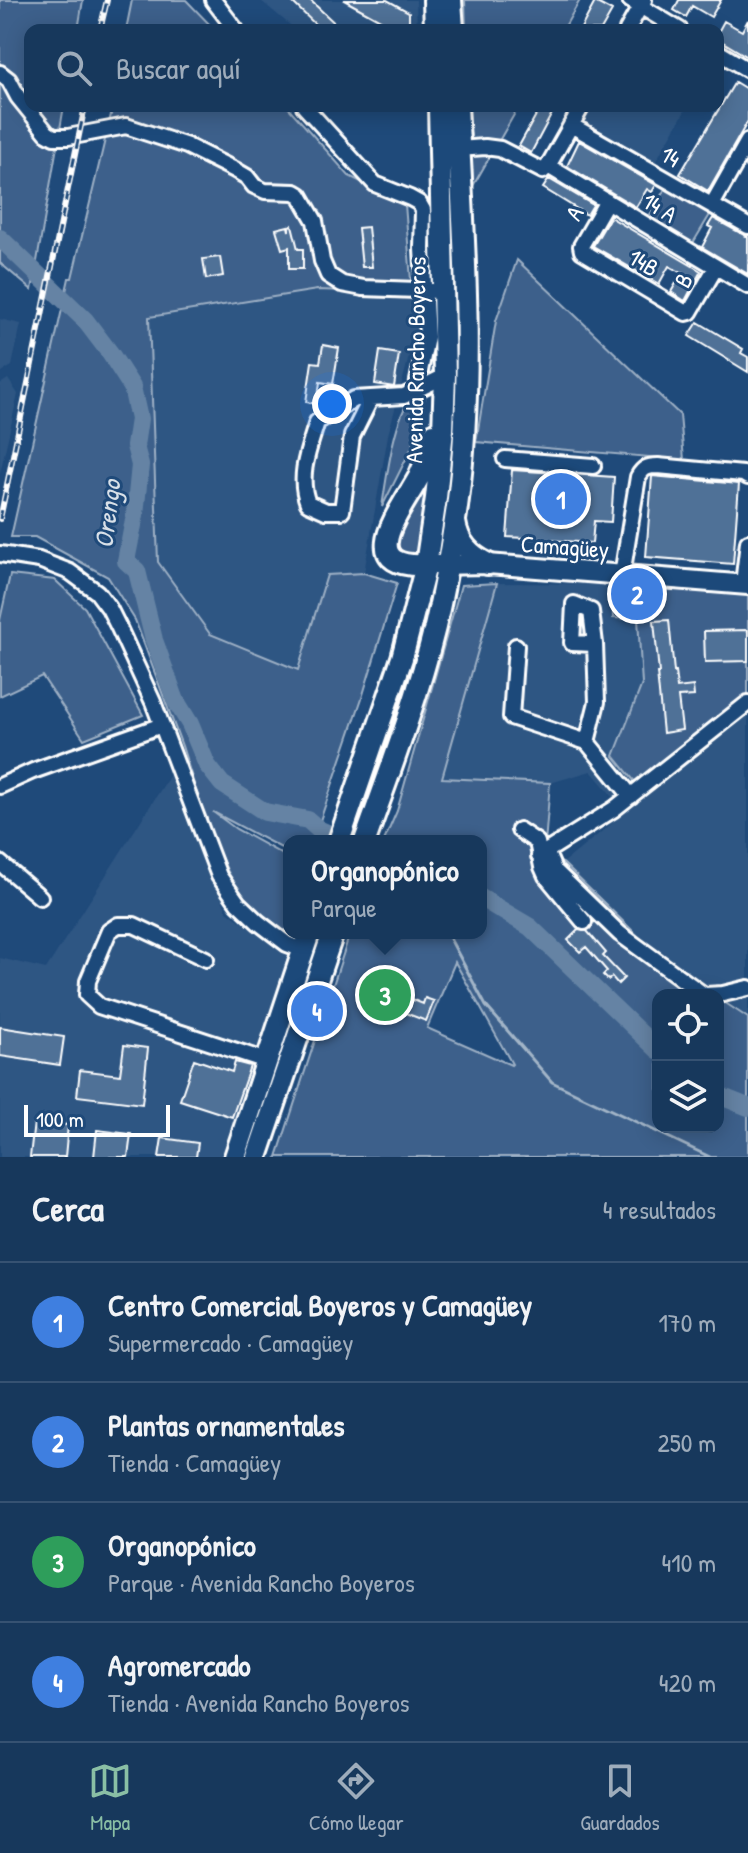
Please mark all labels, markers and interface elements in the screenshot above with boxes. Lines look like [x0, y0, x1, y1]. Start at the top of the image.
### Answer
search box [24, 24, 724, 112]
icon: search [52, 46, 96, 90]
text: Buscar aquí [116, 48, 241, 88]
street label: 14 [655, 138, 687, 174]
street label: 14 A [637, 184, 683, 230]
street label: A [557, 200, 591, 226]
street label: 14B [623, 241, 665, 283]
street label: Avenida Rancho Boyeros [397, 256, 433, 464]
street label: B [666, 267, 700, 293]
your location [312, 384, 352, 424]
pin: 1 [535, 469, 587, 529]
water label: Orengo [85, 475, 130, 550]
street label: Camagüey [520, 527, 610, 565]
pin: 2 [611, 564, 663, 624]
popup [283, 835, 487, 939]
text: Organopónico [311, 850, 459, 890]
text: Parque [311, 890, 377, 925]
pin: 3 [359, 965, 411, 1025]
pin: 4 [291, 981, 343, 1041]
map controls [652, 989, 724, 1133]
button: locate [652, 989, 724, 1061]
button: layers [652, 1061, 724, 1133]
scale bar [24, 1101, 170, 1137]
text: 100 m [36, 1104, 84, 1134]
text: Cerca [32, 1186, 104, 1232]
text: 4 resultados [603, 1192, 716, 1227]
text: Centro Comercial Boyeros y Camagüey [108, 1285, 532, 1325]
text: 1 [53, 1305, 63, 1340]
text: 170 m [658, 1305, 716, 1340]
text: Supermercado · Camagüey [108, 1325, 354, 1360]
text: Plantas ornamentales [108, 1405, 345, 1445]
text: 2 [52, 1425, 64, 1460]
text: 250 m [658, 1425, 716, 1460]
text: Tienda · Camagüey [108, 1445, 281, 1480]
text: Organopónico [108, 1525, 256, 1565]
text: 3 [52, 1545, 64, 1580]
text: 410 m [662, 1545, 716, 1580]
text: Parque · Avenida Rancho Boyeros [108, 1565, 415, 1600]
text: Agromercado [108, 1645, 251, 1685]
text: 4 [53, 1665, 63, 1700]
text: 420 m [659, 1665, 716, 1700]
text: Tienda · Avenida Rancho Boyeros [108, 1685, 410, 1720]
tab: Mapa [88, 1759, 132, 1837]
tab: Cómo llegar [309, 1759, 404, 1837]
tab: Guardados [580, 1759, 660, 1837]

